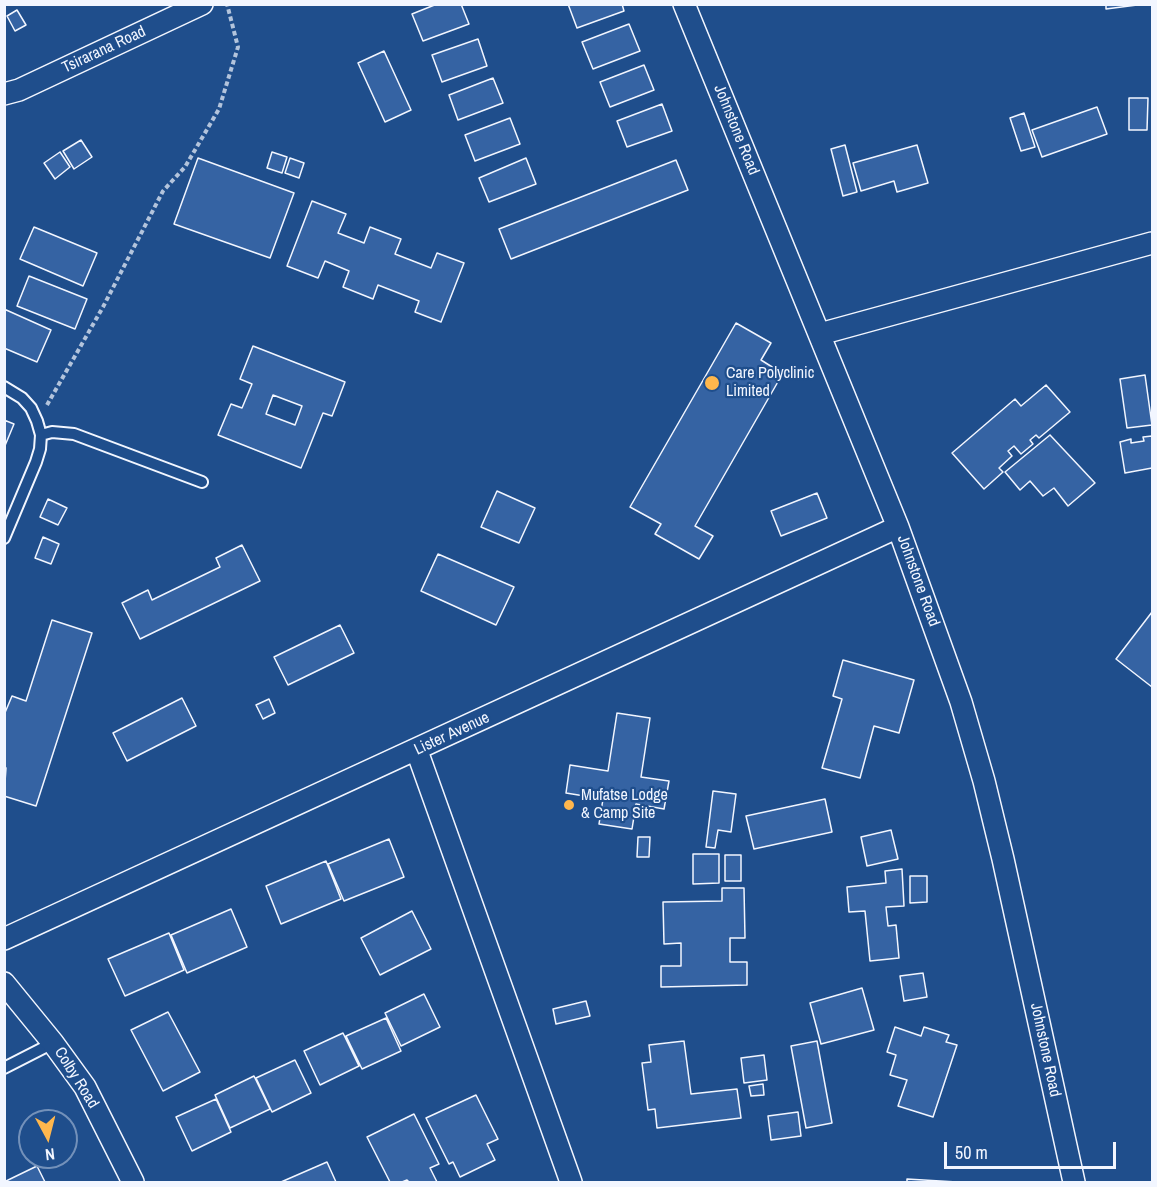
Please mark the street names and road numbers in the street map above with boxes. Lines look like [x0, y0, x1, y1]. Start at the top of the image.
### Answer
street label: Tsirarana Road [59, 22, 149, 78]
street label: Johnstone Road [709, 82, 763, 178]
street label: Johnstone Road [893, 533, 943, 629]
street label: Lister Avenue [411, 708, 493, 760]
street label: Johnstone Road [1026, 1001, 1064, 1099]
street label: Colby Road [50, 1044, 102, 1112]

